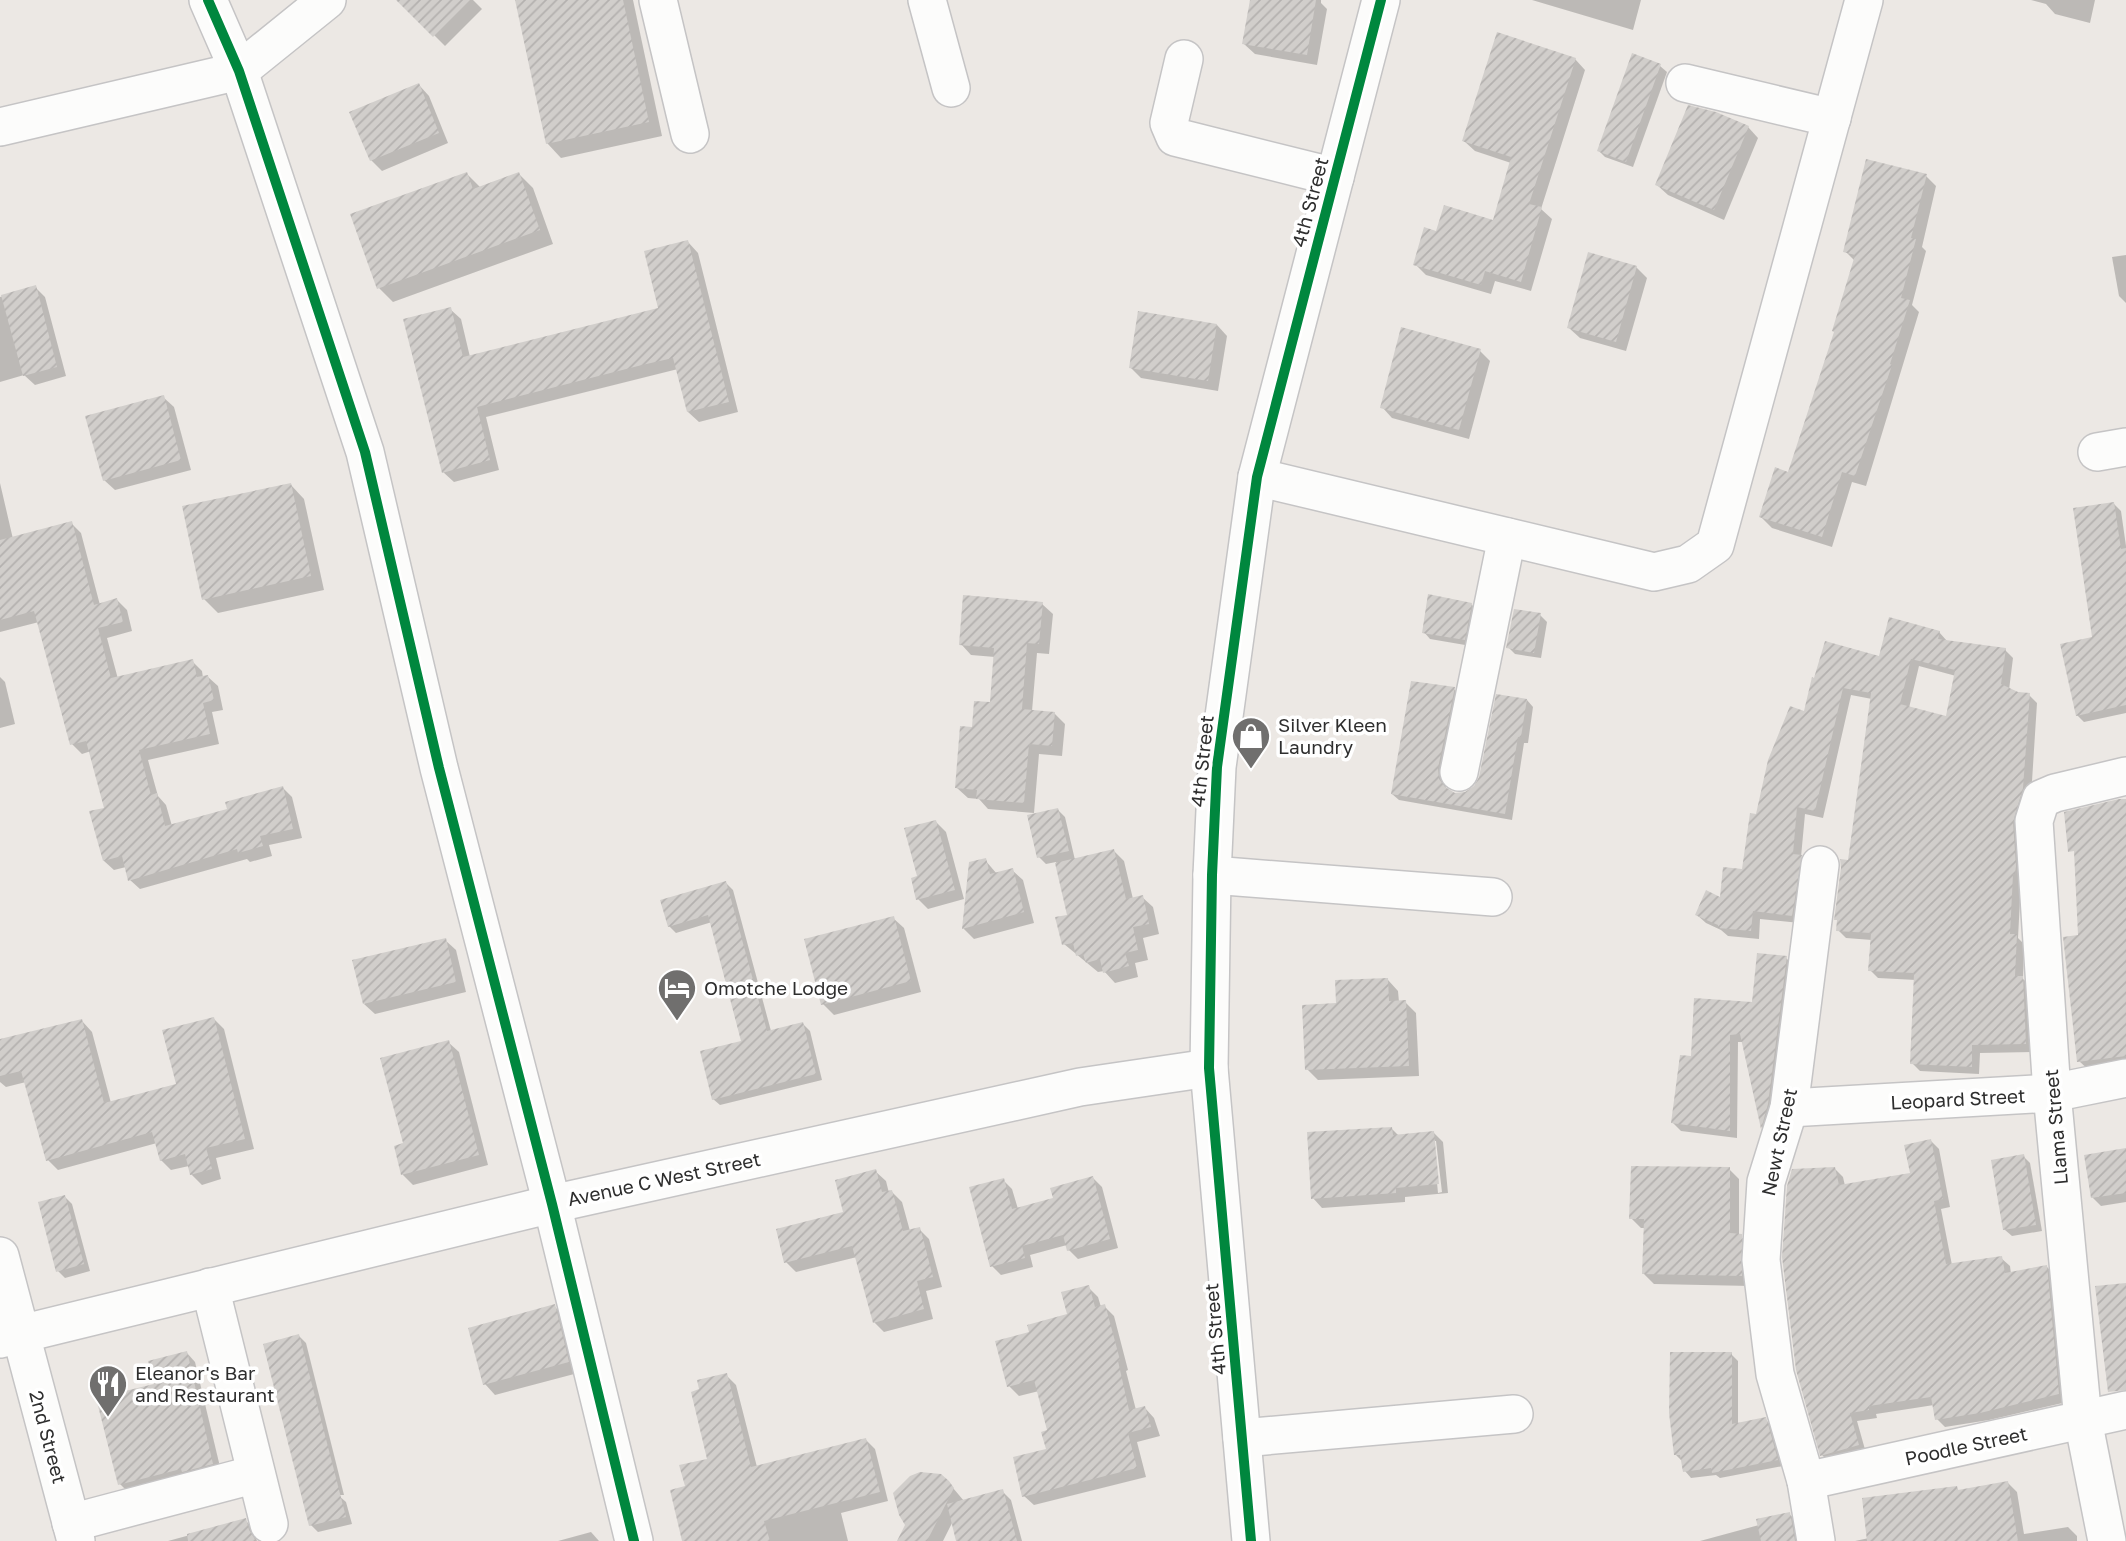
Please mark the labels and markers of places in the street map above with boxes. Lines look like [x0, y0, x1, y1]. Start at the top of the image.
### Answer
place label: Silver Kleen Laundry [1278, 713, 1387, 758]
shop icon: Silver Kleen Laundry [1230, 715, 1272, 770]
hotel icon: Omotche Lodge [656, 967, 698, 1022]
place label: Omotche Lodge [704, 976, 848, 999]
place label: Eleanor's Bar and Restaurant [135, 1361, 275, 1406]
restaurant icon: Eleanor's Bar and Restaurant [87, 1363, 129, 1418]

